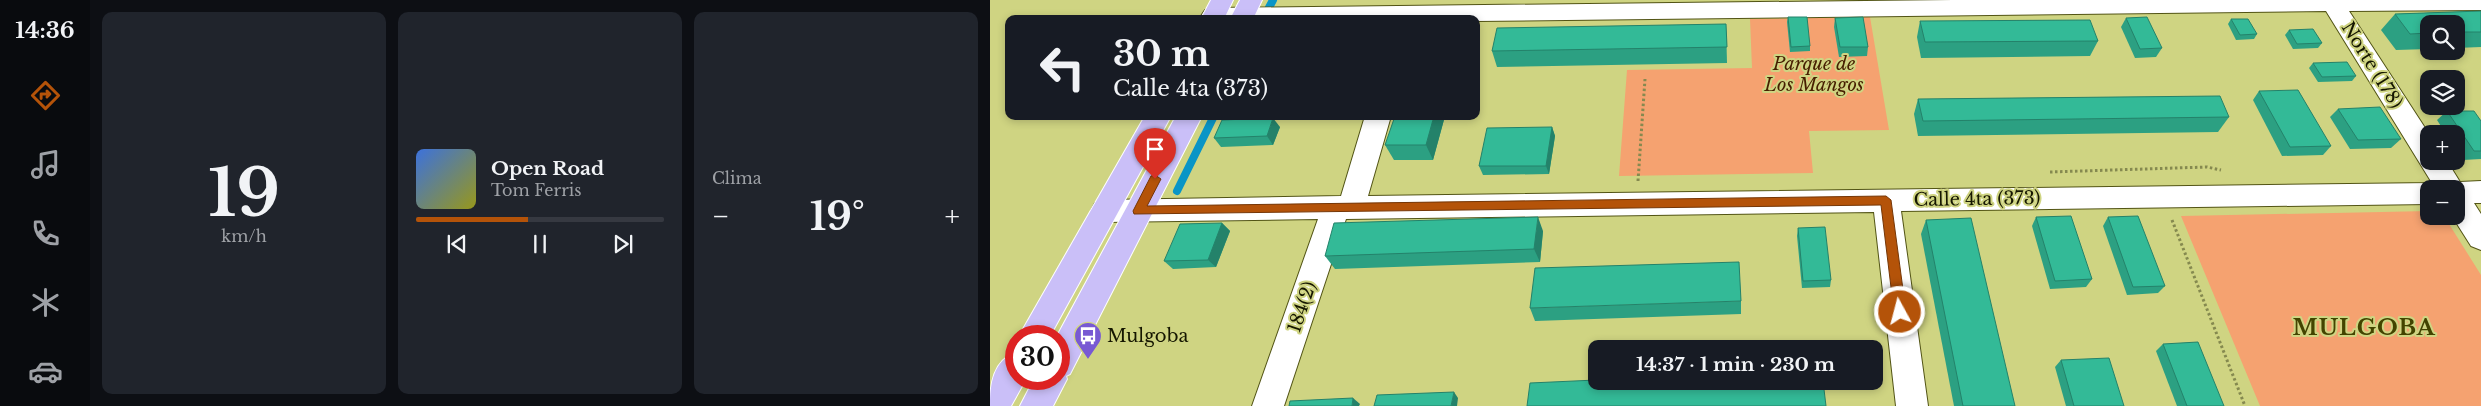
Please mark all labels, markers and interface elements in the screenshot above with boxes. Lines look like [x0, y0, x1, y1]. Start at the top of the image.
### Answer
map controls [2420, 15, 2465, 225]
button: search [2420, 15, 2465, 60]
text: 14:36 [15, 17, 75, 44]
street label: Norte (178) [2337, 18, 2407, 112]
text: 30 m [1113, 32, 1210, 75]
icon: left [1030, 35, 1095, 100]
park label: Parque de Los Mangos [1763, 53, 1864, 96]
button: layers [2420, 70, 2465, 115]
text: Calle 4ta (373) [1113, 75, 1268, 102]
icon: directions [28, 78, 63, 113]
button: + [2420, 125, 2465, 170]
pin [1134, 128, 1176, 179]
icon: arrive [1141, 135, 1169, 163]
icon: music [28, 147, 63, 182]
text: 19 [208, 153, 280, 234]
text: Open Road [491, 157, 604, 180]
text: Clima [712, 168, 762, 188]
text: Tom Ferris [491, 180, 582, 200]
button: − [2420, 180, 2465, 225]
street label: Calle 4ta (373) [1913, 187, 2041, 211]
text: 19° [810, 193, 865, 240]
text: − [712, 199, 730, 234]
text: + [945, 199, 960, 234]
icon: phone [28, 216, 63, 251]
text: km/h [221, 226, 267, 246]
icon: previous [443, 230, 471, 258]
icon: pause [526, 230, 554, 258]
icon: next [609, 230, 637, 258]
street label: 184(2) [1283, 279, 1321, 335]
icon: climate [28, 285, 63, 320]
position arrow [1873, 285, 1925, 337]
district label: MULGOBA [2293, 314, 2436, 341]
bus stop icon: Mulgoba [1073, 321, 1103, 360]
speed limit sign: 30 [1005, 325, 1070, 390]
place label: Mulgoba [1107, 325, 1188, 347]
text: 14:37 · 1 min · 230 m [1636, 353, 1835, 376]
icon: car [28, 354, 63, 389]

